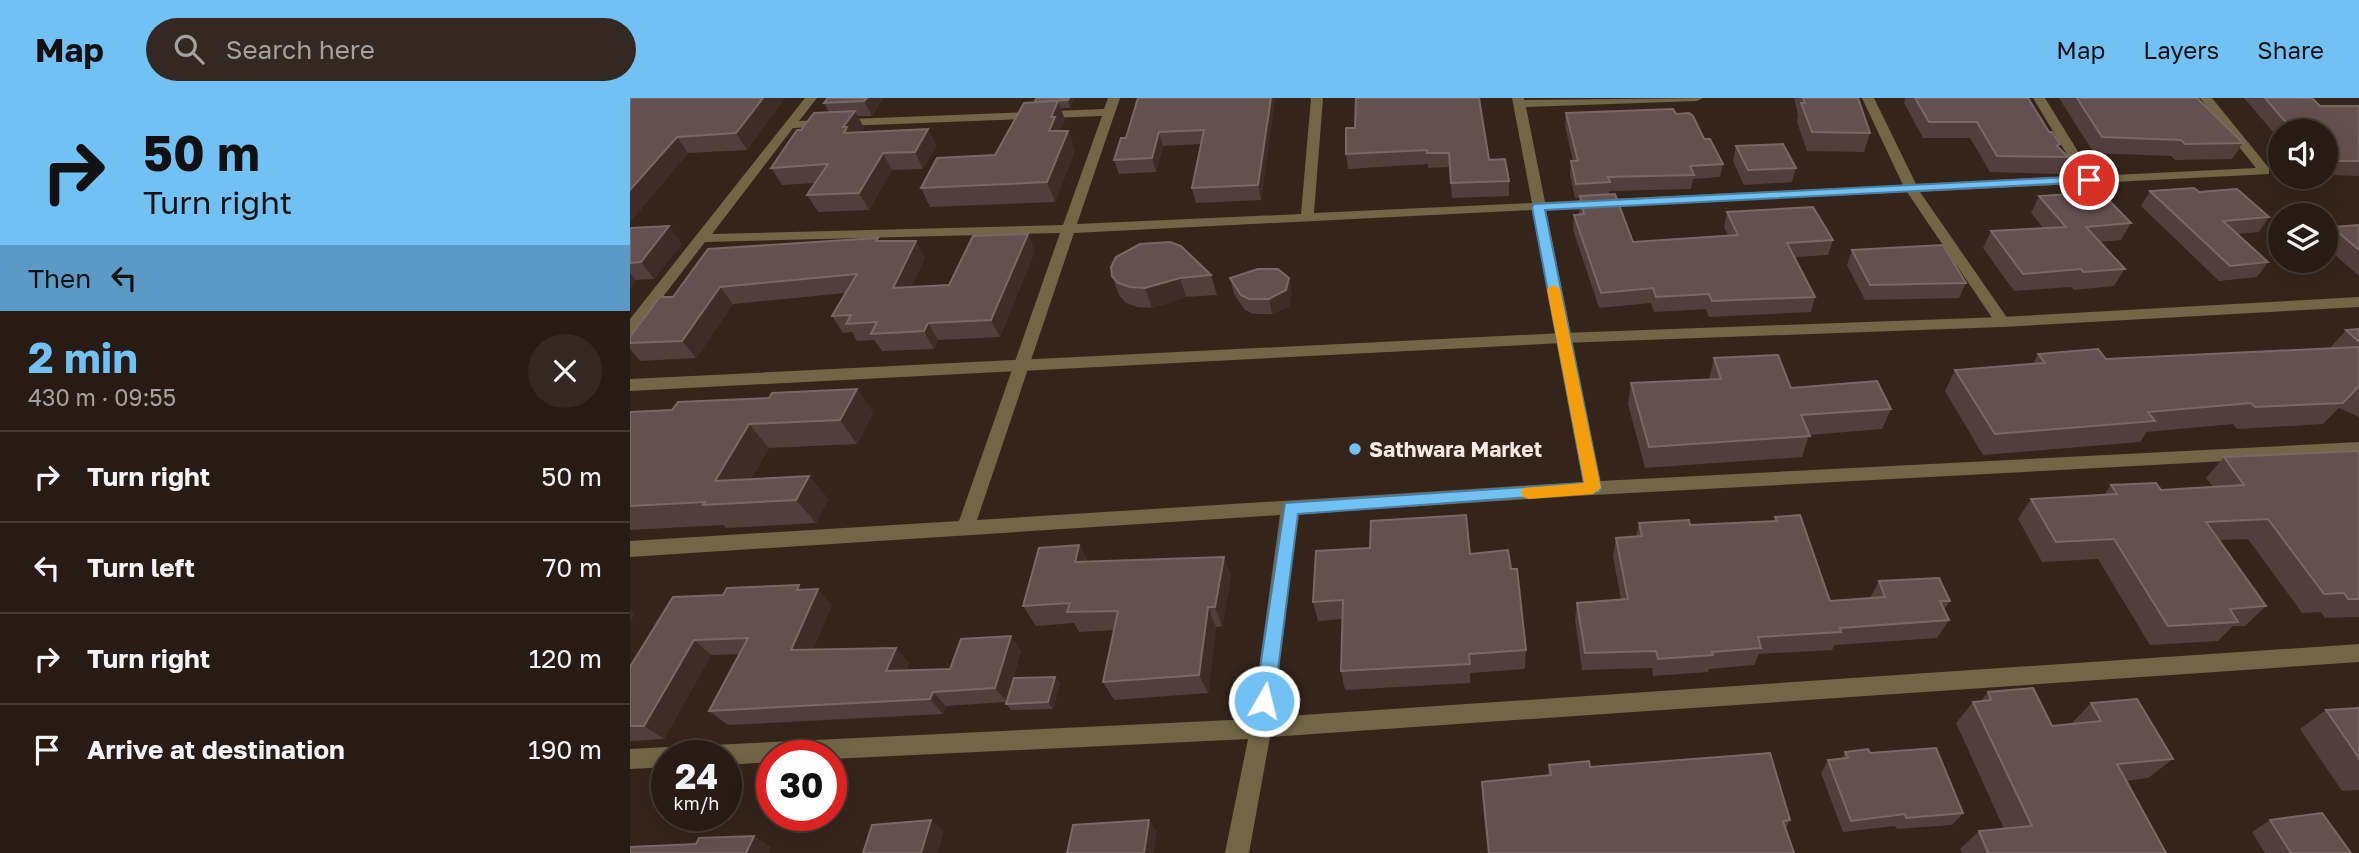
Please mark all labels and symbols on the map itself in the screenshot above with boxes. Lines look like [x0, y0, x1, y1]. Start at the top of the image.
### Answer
pin [2059, 150, 2119, 210]
place label: Sathwara Market [1369, 436, 1542, 462]
marker: Sathwara Market [1347, 441, 1363, 457]
position arrow [1227, 664, 1301, 738]
speed limit sign: 30 [756, 740, 847, 831]

